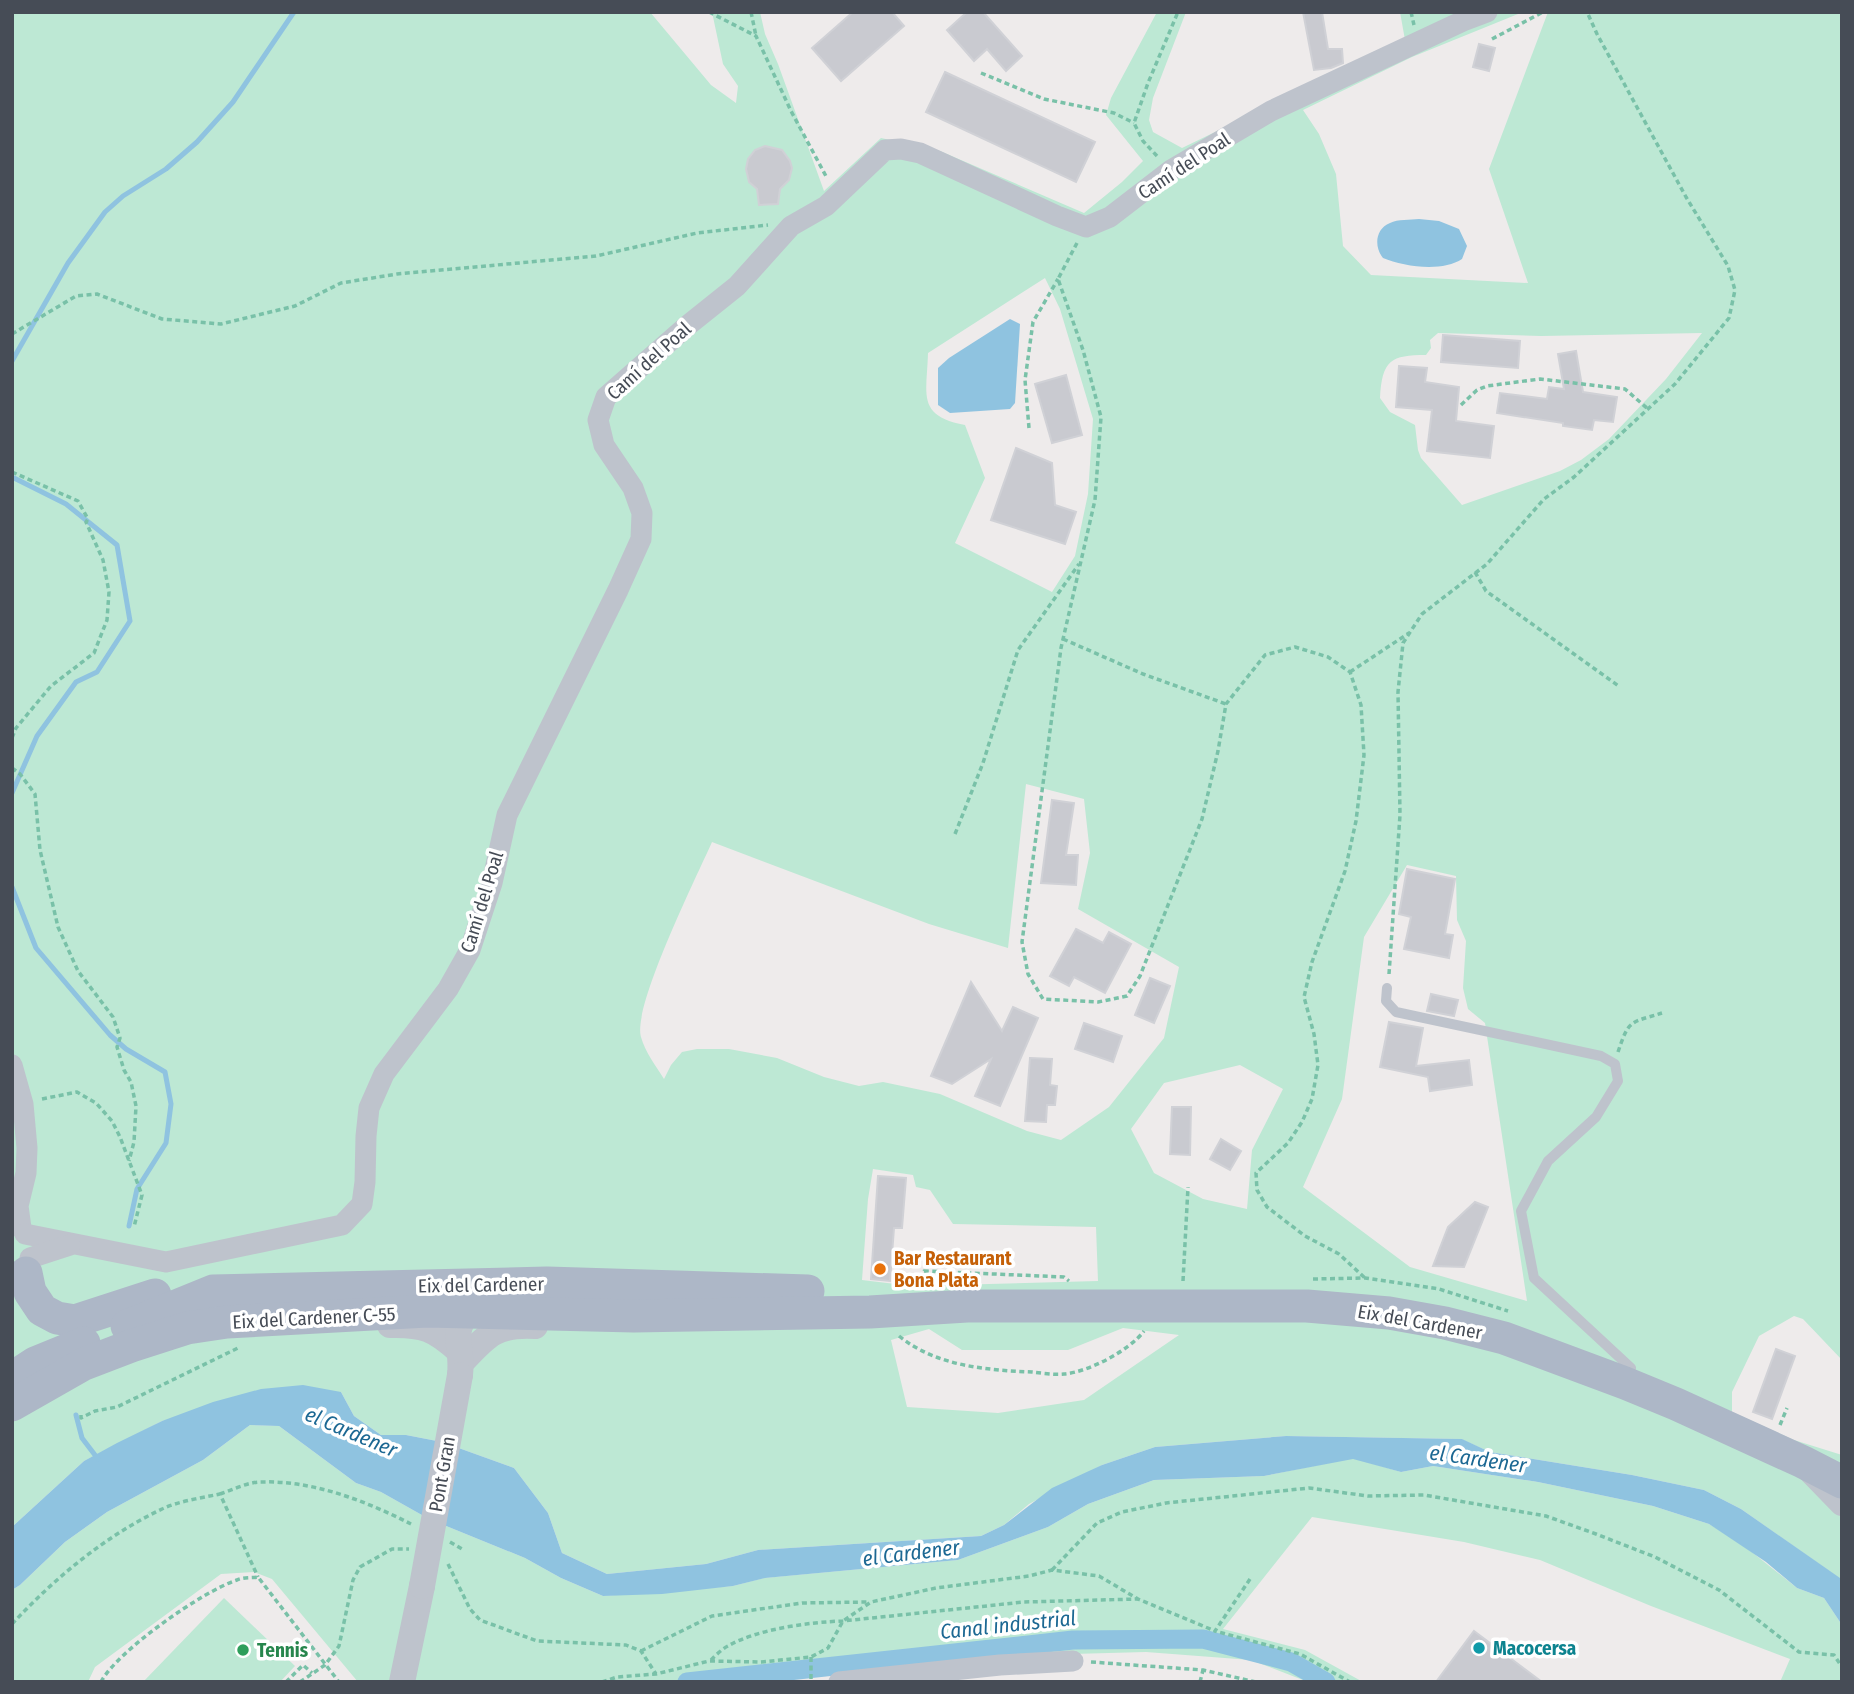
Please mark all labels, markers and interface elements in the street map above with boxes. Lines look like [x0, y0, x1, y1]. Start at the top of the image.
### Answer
street label: Camí del Poal [1134, 128, 1234, 204]
street label: Camí del Poal [602, 317, 696, 405]
street label: Camí del Poal [456, 848, 508, 956]
place label: Bar Restaurant Bona Plata [894, 1247, 1012, 1292]
marker: Bar Restaurant Bona Plata [872, 1261, 888, 1277]
street label: Eix del Cardener [418, 1272, 545, 1298]
street label: Eix del Cardener [1356, 1300, 1484, 1344]
street label: Eix del Cardener C-55 [232, 1302, 396, 1334]
water label: el Cardener [301, 1401, 402, 1463]
street label: Pont Gran [424, 1434, 460, 1514]
water label: el Cardener [1428, 1439, 1529, 1479]
water label: el Cardener [861, 1534, 962, 1572]
water label: Canal industrial [939, 1605, 1077, 1645]
place label: Macocersa [1493, 1637, 1576, 1660]
place label: Tennis [257, 1639, 309, 1662]
marker: Macocersa [1471, 1640, 1487, 1656]
marker: Tennis [235, 1642, 251, 1658]

